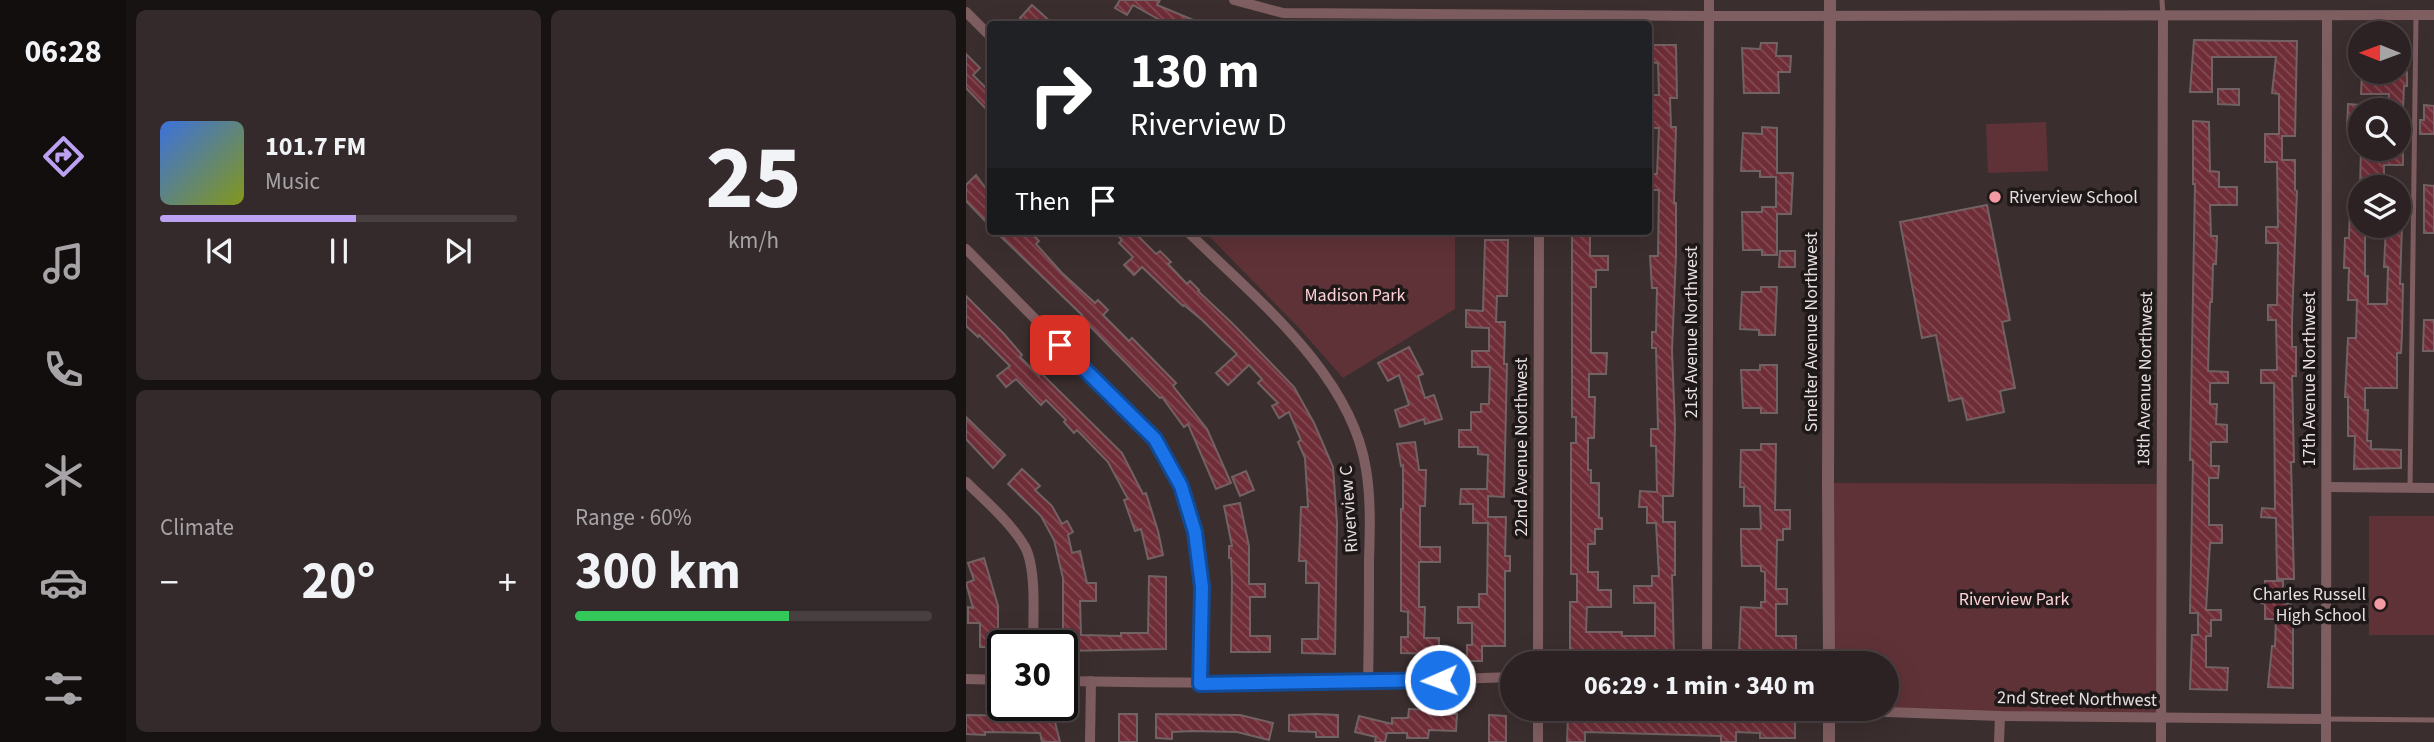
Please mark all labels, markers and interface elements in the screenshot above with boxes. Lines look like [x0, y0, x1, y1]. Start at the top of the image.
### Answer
north arrow [2348, 21, 2412, 84]
map controls [2348, 21, 2411, 238]
text: 06:28 [24, 29, 102, 75]
text: 130 m [1130, 37, 1259, 107]
icon: right [1015, 49, 1106, 140]
button: search [2348, 98, 2411, 161]
text: Riverview D [1130, 102, 1287, 148]
text: 25 [705, 114, 802, 243]
text: 101.7 FM [265, 128, 366, 165]
icon: directions [39, 132, 88, 181]
text: Music [265, 165, 320, 198]
button: layers [2348, 175, 2411, 238]
icon: arrive [1084, 182, 1122, 220]
text: Then [1015, 183, 1070, 220]
place label: Riverview School [2009, 185, 2138, 210]
marker: Riverview School [1987, 189, 2003, 205]
text: km/h [728, 224, 779, 257]
icon: previous [201, 232, 239, 270]
icon: pause [320, 232, 358, 270]
icon: next [439, 232, 477, 270]
street label: Smelter Avenue Northwest [1799, 232, 1824, 432]
icon: music [39, 239, 88, 288]
street label: 21st Avenue Northwest [1679, 246, 1704, 418]
park label: Madison Park [1305, 283, 1406, 308]
street label: 18th Avenue Northwest [2131, 291, 2159, 467]
street label: 17th Avenue Northwest [2297, 291, 2322, 467]
pin [1030, 315, 1090, 375]
icon: arrive [1041, 326, 1079, 364]
icon: phone [39, 345, 88, 394]
street label: 22nd Avenue Northwest [1509, 358, 1534, 537]
icon: climate [39, 451, 88, 500]
street label: Riverview C [1333, 465, 1365, 553]
text: Range · 60% [575, 501, 692, 534]
text: Climate [160, 511, 234, 544]
text: 300 km [575, 535, 741, 609]
text: 20° [302, 545, 375, 619]
text: − [160, 556, 179, 610]
text: + [498, 556, 517, 610]
icon: car [39, 558, 88, 607]
place label: Charles Russell High School [2253, 582, 2366, 628]
park label: Riverview Park [1959, 587, 2069, 612]
marker: Charles Russell High School [2372, 596, 2388, 612]
speed limit sign: 30 [987, 630, 1078, 721]
position arrow [1403, 643, 1477, 717]
icon: filters [39, 664, 88, 713]
text: 06:29 · 1 min · 340 m [1584, 667, 1815, 704]
street label: 2nd Street Northwest [1997, 685, 2157, 713]

